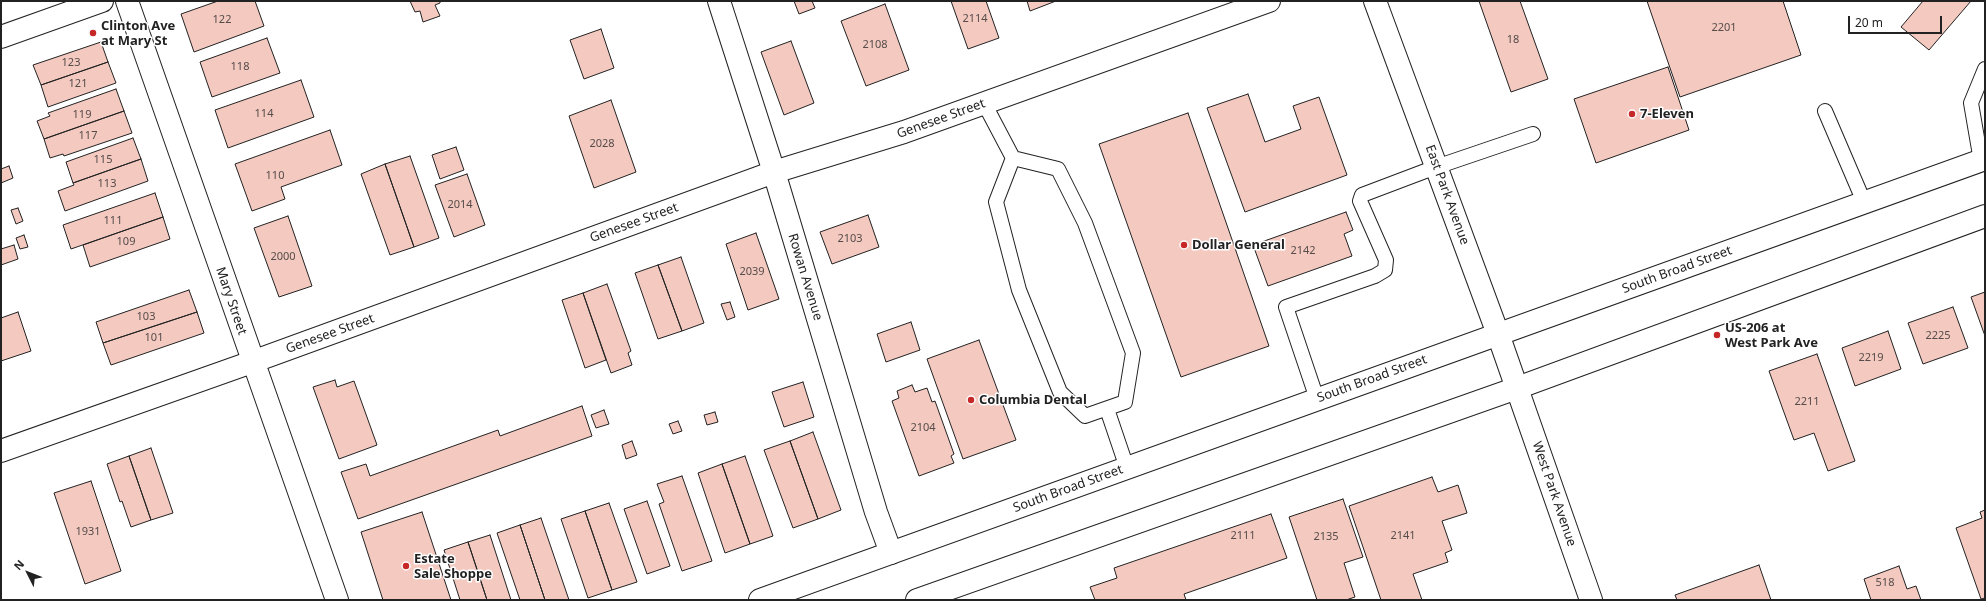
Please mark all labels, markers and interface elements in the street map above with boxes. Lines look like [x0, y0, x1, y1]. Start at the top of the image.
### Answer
scale bar [1850, 8, 1944, 34]
house number: 2114 [962, 12, 988, 26]
house number: 122 [213, 13, 231, 27]
text: 20 m [1855, 14, 1883, 31]
place label: Clinton Ave at Mary St [101, 18, 175, 49]
house number: 2201 [1711, 21, 1737, 35]
marker: Clinton Ave at Mary St [88, 28, 98, 38]
house number: 18 [1507, 33, 1519, 47]
house number: 2108 [862, 38, 888, 52]
house number: 123 [62, 56, 80, 70]
house number: 118 [231, 60, 249, 74]
house number: 121 [69, 77, 87, 91]
street label: Genesee Street [895, 96, 987, 142]
place label: 7-Eleven [1640, 106, 1694, 122]
house number: 114 [255, 107, 273, 121]
house number: 119 [73, 108, 91, 122]
marker: 7-Eleven [1627, 109, 1637, 119]
house number: 117 [79, 129, 97, 143]
house number: 2028 [589, 137, 615, 151]
street label: East Park Avenue [1422, 143, 1472, 247]
house number: 115 [94, 153, 112, 167]
house number: 110 [266, 169, 284, 183]
house number: 113 [98, 177, 116, 191]
house number: 2014 [447, 198, 473, 212]
street label: Genesee Street [588, 200, 680, 246]
house number: 111 [104, 214, 122, 228]
street label: Rowan Avenue [784, 232, 826, 322]
house number: 2103 [837, 232, 863, 246]
house number: 109 [117, 235, 135, 249]
place label: Dollar General [1192, 237, 1285, 253]
marker: Dollar General [1179, 240, 1189, 250]
street label: South Broad Street [1620, 243, 1734, 297]
house number: 2142 [1290, 244, 1316, 258]
house number: 2000 [270, 250, 296, 264]
street label: Mary Street [212, 265, 250, 337]
house number: 2039 [739, 265, 765, 279]
house number: 103 [137, 310, 155, 324]
street label: Genesee Street [284, 311, 376, 357]
place label: US-206 at West Park Ave [1725, 320, 1818, 351]
house number: 2225 [1925, 329, 1951, 343]
marker: US-206 at West Park Ave [1712, 330, 1722, 340]
house number: 101 [145, 331, 163, 345]
house number: 2219 [1858, 351, 1884, 365]
street label: South Broad Street [1315, 352, 1429, 406]
place label: Columbia Dental [979, 392, 1087, 408]
marker: Columbia Dental [966, 395, 976, 405]
house number: 2211 [1794, 395, 1820, 409]
house number: 2104 [910, 421, 936, 435]
street label: West Park Avenue [1529, 439, 1579, 549]
street label: South Broad Street [1011, 462, 1125, 516]
house number: 1931 [75, 525, 101, 539]
house number: 2111 [1230, 529, 1256, 543]
house number: 2141 [1390, 529, 1416, 543]
house number: 2135 [1313, 530, 1339, 544]
place label: Estate Sale Shoppe [414, 551, 492, 582]
north arrow [8, 553, 48, 593]
text: N [10, 556, 27, 573]
marker: Estate Sale Shoppe [401, 561, 411, 571]
house number: 518 [1876, 576, 1894, 590]

